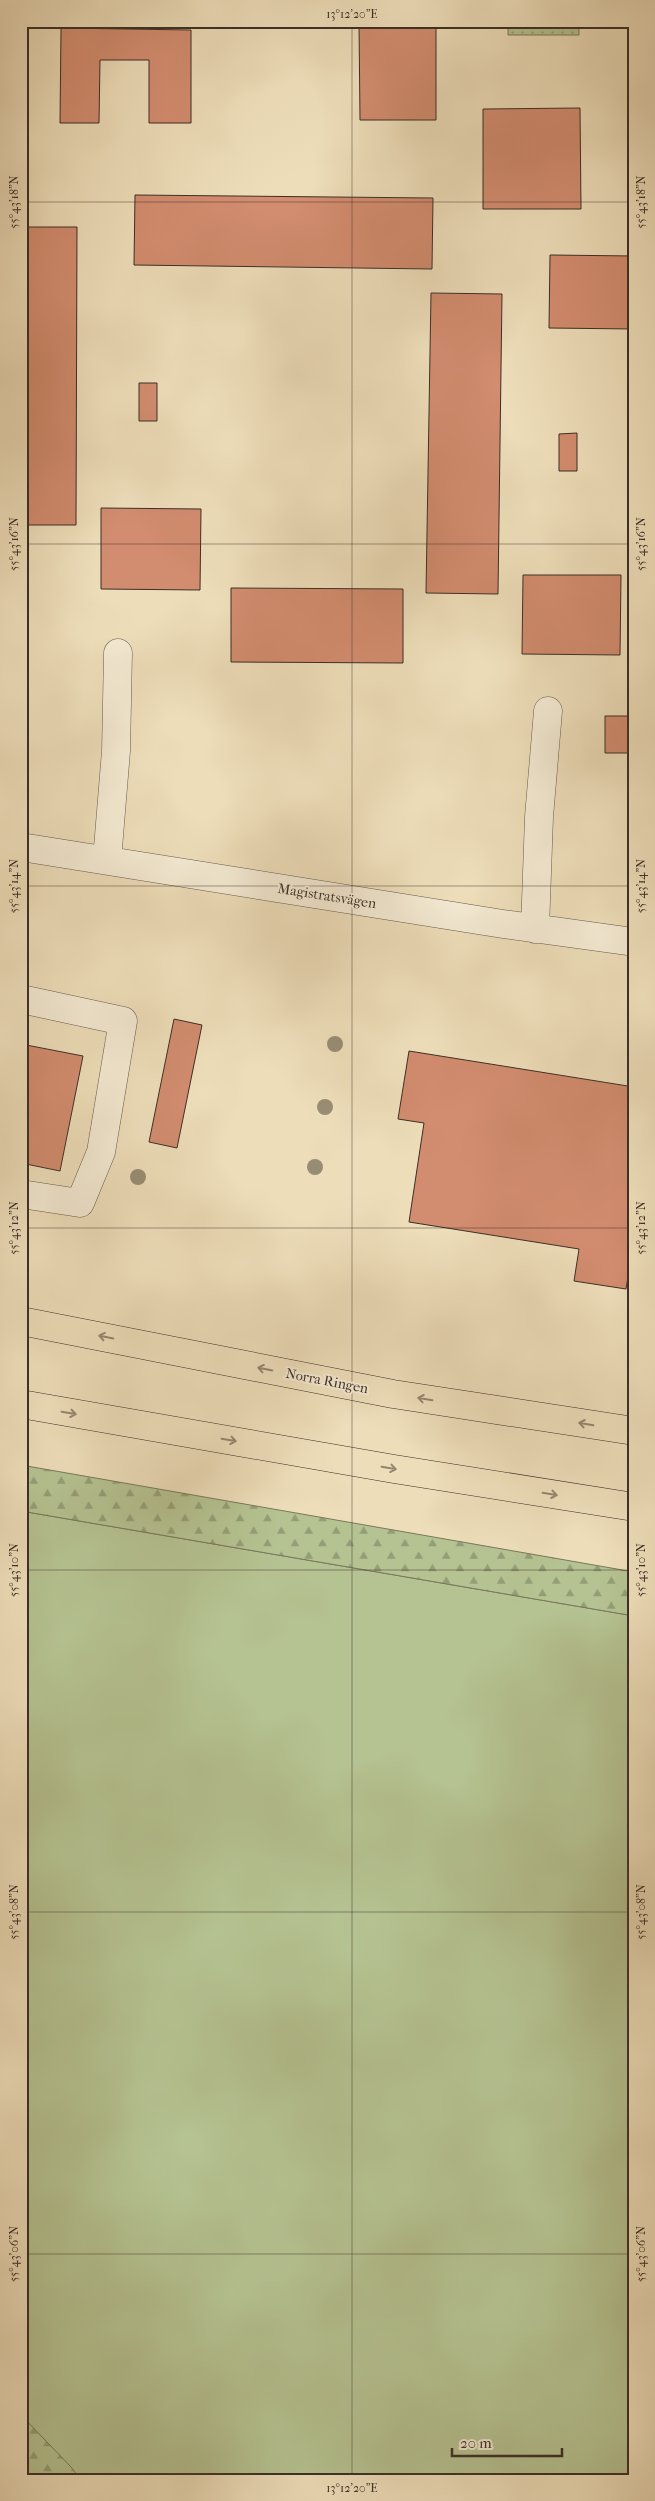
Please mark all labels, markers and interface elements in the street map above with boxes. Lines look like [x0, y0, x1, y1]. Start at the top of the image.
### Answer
text: 13°12'20"E [326, 7, 378, 21]
text: 55°43'18"N [7, 175, 21, 229]
text: 55°43'18"N [634, 175, 648, 229]
text: 55°43'16"N [7, 517, 21, 571]
text: 55°43'16"N [634, 517, 648, 571]
text: 55°43'14"N [7, 859, 21, 913]
text: 55°43'14"N [634, 859, 648, 913]
street label: Magistratsvägen [276, 880, 378, 912]
text: 55°43'12"N [7, 1201, 21, 1255]
text: 55°43'12"N [634, 1201, 648, 1255]
one-way arrow [98, 1332, 114, 1342]
one-way arrow [258, 1364, 274, 1373]
street label: Norra Ringen [284, 1365, 370, 1397]
one-way arrow [417, 1394, 433, 1404]
one-way arrow [61, 1408, 77, 1418]
one-way arrow [578, 1418, 594, 1428]
one-way arrow [221, 1436, 237, 1446]
one-way arrow [381, 1464, 397, 1474]
one-way arrow [542, 1489, 558, 1499]
text: 55°43'10"N [7, 1543, 21, 1597]
text: 55°43'10"N [634, 1543, 648, 1597]
text: 55°43'08"N [7, 1884, 21, 1940]
text: 55°43'08"N [634, 1884, 648, 1940]
text: 55°43'06"N [7, 2226, 21, 2282]
text: 55°43'06"N [634, 2226, 648, 2282]
scale bar [452, 2426, 562, 2458]
text: 20 m [460, 2434, 492, 2452]
text: 13°12'20"E [326, 2481, 378, 2495]

